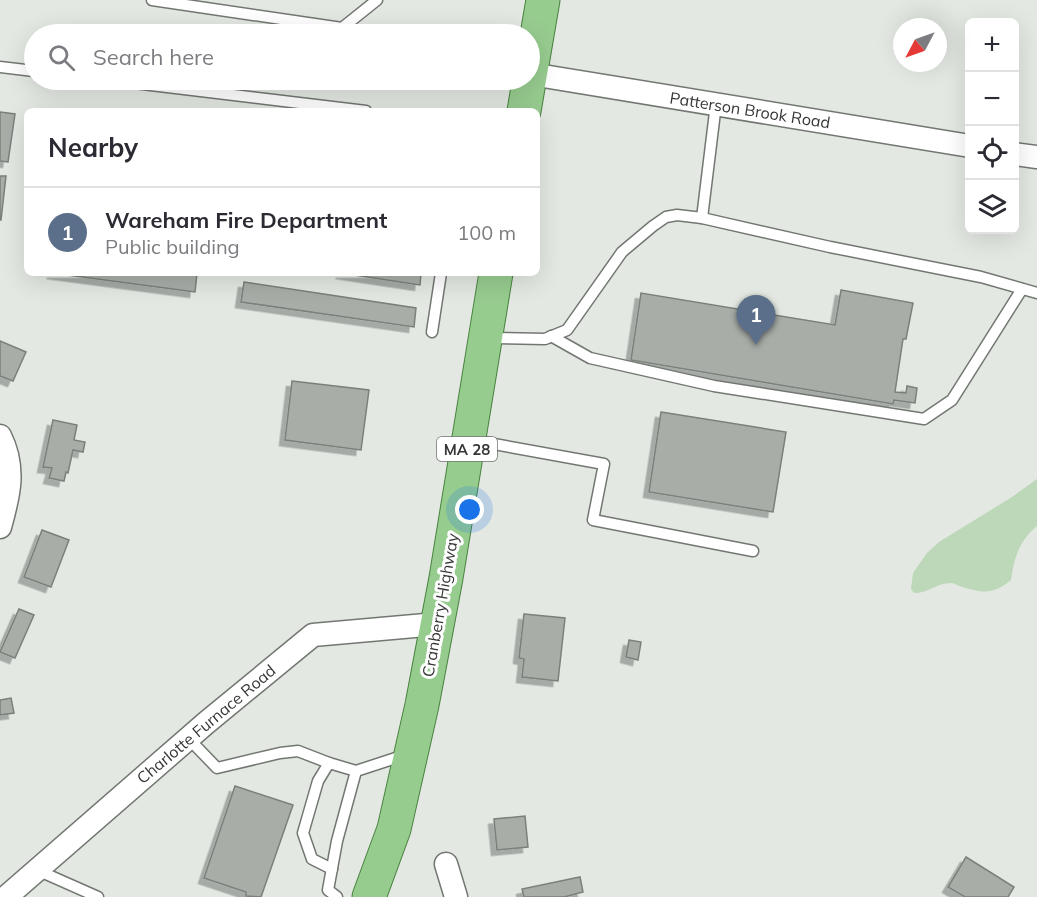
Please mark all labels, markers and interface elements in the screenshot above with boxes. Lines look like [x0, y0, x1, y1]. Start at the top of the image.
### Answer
north arrow [893, 18, 947, 72]
map controls [965, 18, 1019, 234]
button: + [965, 18, 1019, 72]
search box [24, 24, 540, 90]
icon: search [45, 41, 78, 74]
text: Search here [93, 43, 214, 71]
button: − [965, 72, 1019, 126]
street label: Patterson Brook Road [668, 87, 832, 133]
button: locate [965, 126, 1019, 180]
text: Nearby [48, 131, 138, 164]
button: layers [965, 180, 1019, 234]
text: Wareham Fire Department [105, 206, 387, 234]
text: 1 [62, 220, 74, 245]
text: 100 m [457, 220, 516, 245]
text: Public building [105, 234, 240, 259]
pin: 1 [736, 296, 776, 345]
road number: MA 28 [437, 437, 497, 461]
your location [455, 495, 484, 524]
street label: Cranberry Highway [418, 531, 463, 678]
street label: Charlotte Furnace Road [133, 660, 279, 788]

